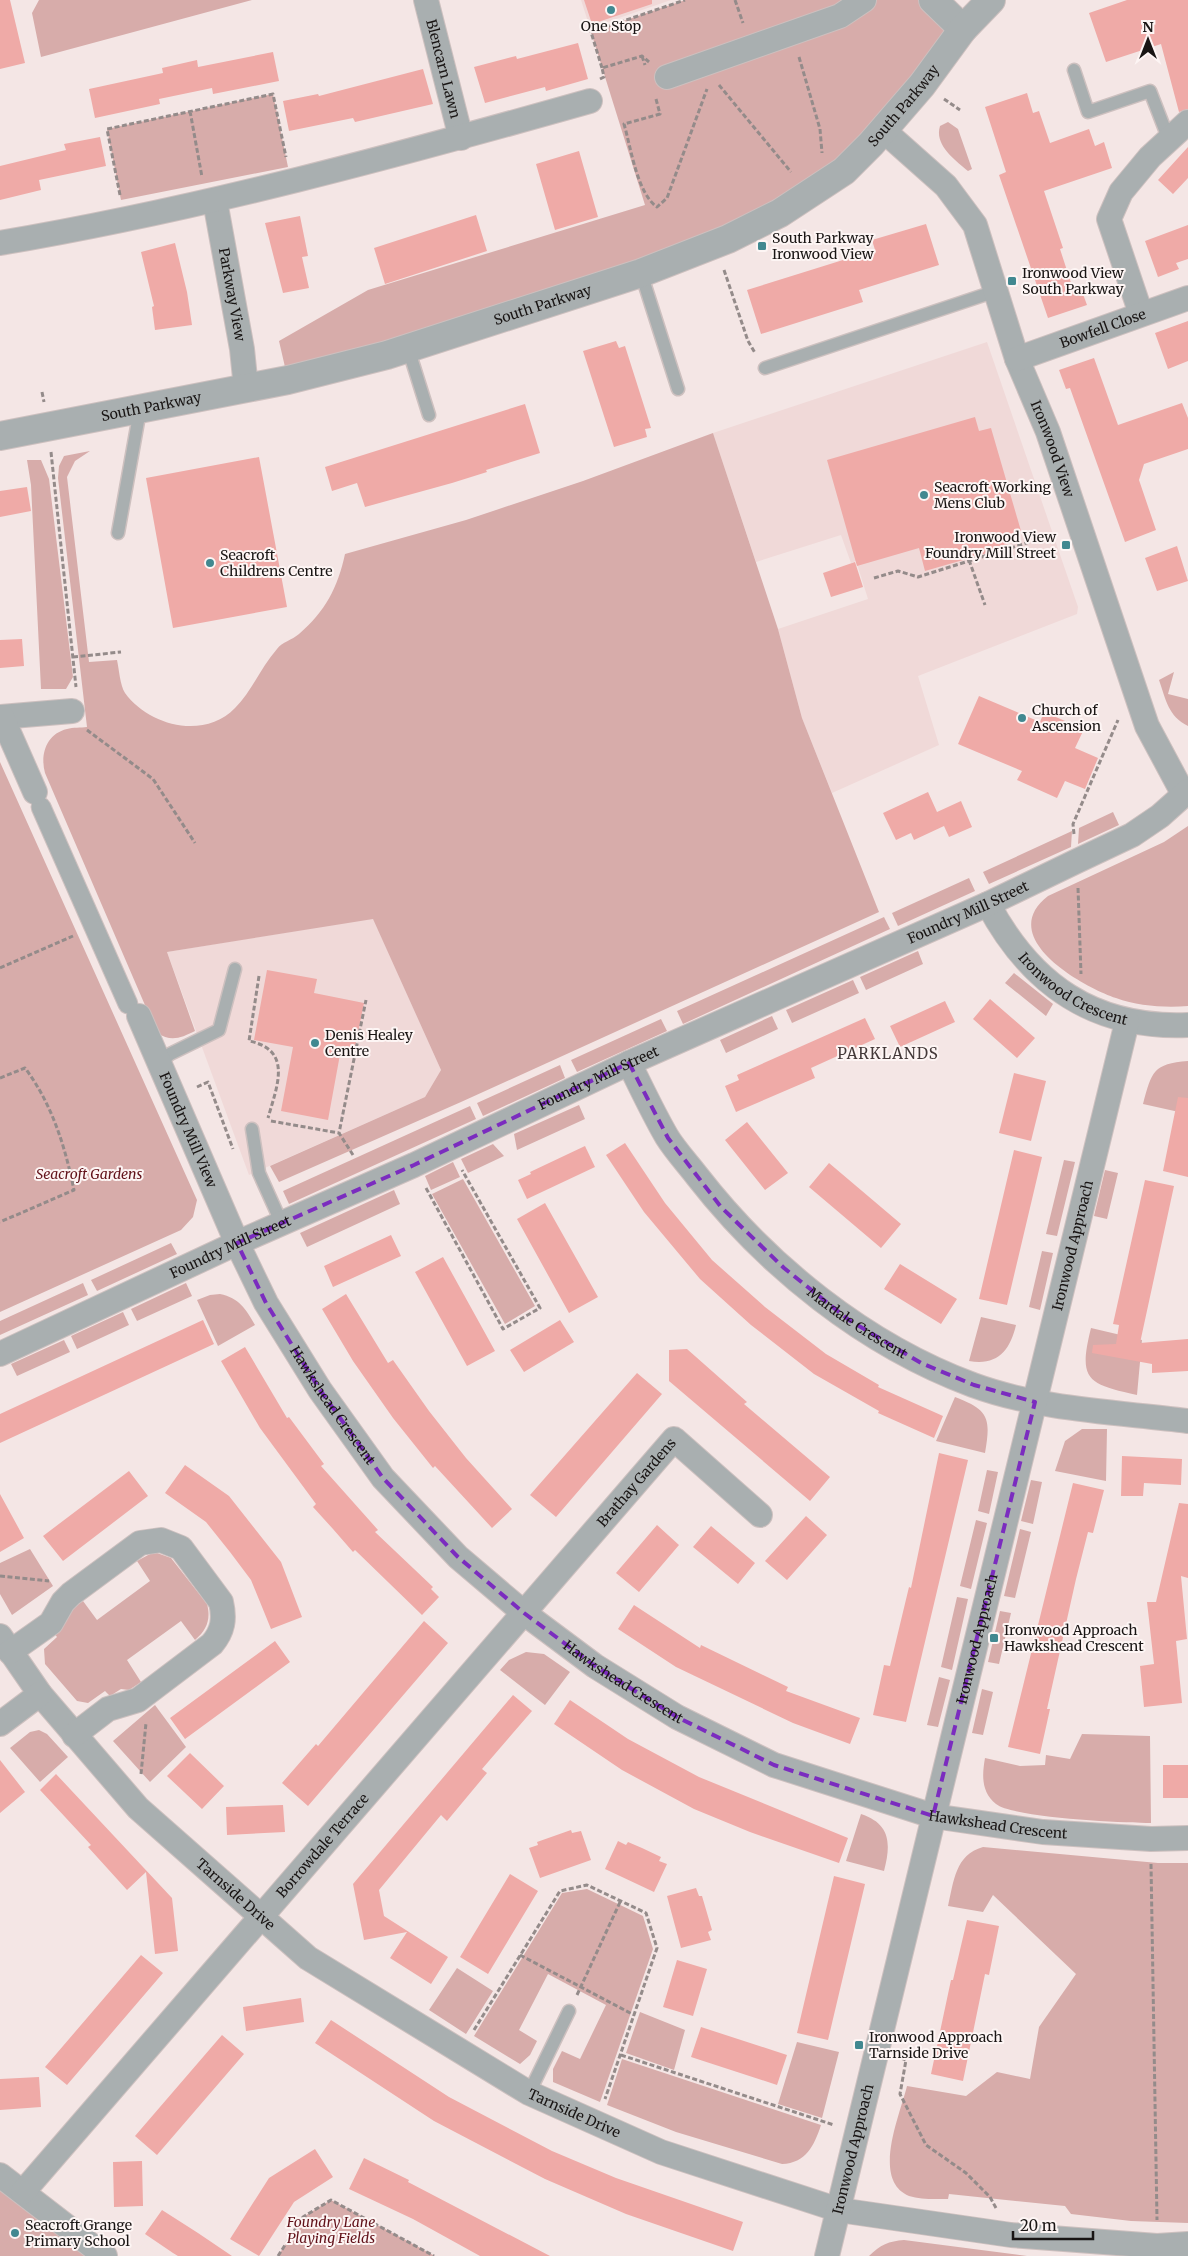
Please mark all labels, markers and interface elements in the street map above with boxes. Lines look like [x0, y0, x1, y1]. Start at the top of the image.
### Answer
marker: One Stop [605, 4, 617, 16]
north arrow [1123, 15, 1173, 65]
street label: Blencarn Lawn [422, 17, 465, 120]
place label: One Stop [581, 17, 642, 35]
text: N [1142, 18, 1154, 36]
street label: South Parkway [864, 60, 943, 150]
place label: South Parkway Ironwood View [772, 229, 874, 263]
marker: South Parkway Ironwood View [756, 240, 768, 252]
street label: Parkway View [215, 246, 249, 343]
place label: Ironwood View South Parkway [1022, 264, 1124, 298]
marker: Ironwood View South Parkway [1006, 275, 1018, 287]
street label: South Parkway [491, 280, 595, 329]
street label: Bowfell Close [1057, 305, 1148, 352]
street label: South Parkway [100, 388, 204, 425]
street label: Ironwood View [1027, 398, 1078, 500]
place label: Seacroft Working Mens Club [934, 478, 1052, 512]
marker: Seacroft Working Mens Club [918, 489, 930, 501]
place label: Ironwood View Foundry Mill Street [925, 528, 1057, 562]
marker: Ironwood View Foundry Mill Street [1060, 539, 1072, 551]
place label: Seacroft Childrens Centre [220, 546, 333, 580]
marker: Seacroft Childrens Centre [204, 557, 216, 569]
place label: Church of Ascension [1031, 701, 1101, 735]
marker: Church of Ascension [1016, 712, 1028, 724]
street label: Foundry Mill Street [904, 877, 1032, 948]
street label: Ironwood Crescent [1015, 949, 1130, 1029]
place label: Denis Healey Centre [325, 1026, 414, 1060]
marker: Denis Healey Centre [309, 1037, 321, 1049]
street label: Foundry Mill Street [535, 1042, 662, 1114]
district label: PARKLANDS [837, 1044, 939, 1063]
street label: Foundry Mill View [155, 1069, 221, 1191]
park label: Seacroft Gardens [36, 1165, 142, 1183]
street label: Ironwood Approach [1048, 1178, 1097, 1312]
street label: Foundry Mill Street [167, 1211, 294, 1282]
street label: Mardale Crescent [804, 1283, 911, 1363]
street label: Hawkshead Crescent [286, 1343, 380, 1469]
street label: Brathay Gardens [593, 1434, 680, 1531]
street label: Ironwood Approach [952, 1572, 1002, 1706]
place label: Ironwood Approach Hawkshead Crescent [1004, 1621, 1144, 1655]
marker: Ironwood Approach Hawkshead Crescent [988, 1632, 1000, 1644]
street label: Hawkshead Crescent [560, 1636, 687, 1728]
street label: Borrowdale Terrace [272, 1790, 373, 1901]
street label: Hawkshead Crescent [928, 1806, 1068, 1843]
street label: Tarnside Drive [192, 1855, 279, 1934]
place label: Ironwood Approach Tarnside Drive [869, 2028, 1003, 2062]
marker: Ironwood Approach Tarnside Drive [853, 2039, 865, 2051]
street label: Ironwood Approach [828, 2082, 878, 2216]
street label: Tarnside Drive [525, 2085, 623, 2142]
scale bar [1013, 2208, 1093, 2240]
park label: Foundry Lane Playing Fields [286, 2213, 375, 2247]
place label: Seacroft Grange Primary School [25, 2216, 132, 2250]
text: 20 m [1020, 2216, 1057, 2235]
marker: Seacroft Grange Primary School [9, 2227, 21, 2239]

